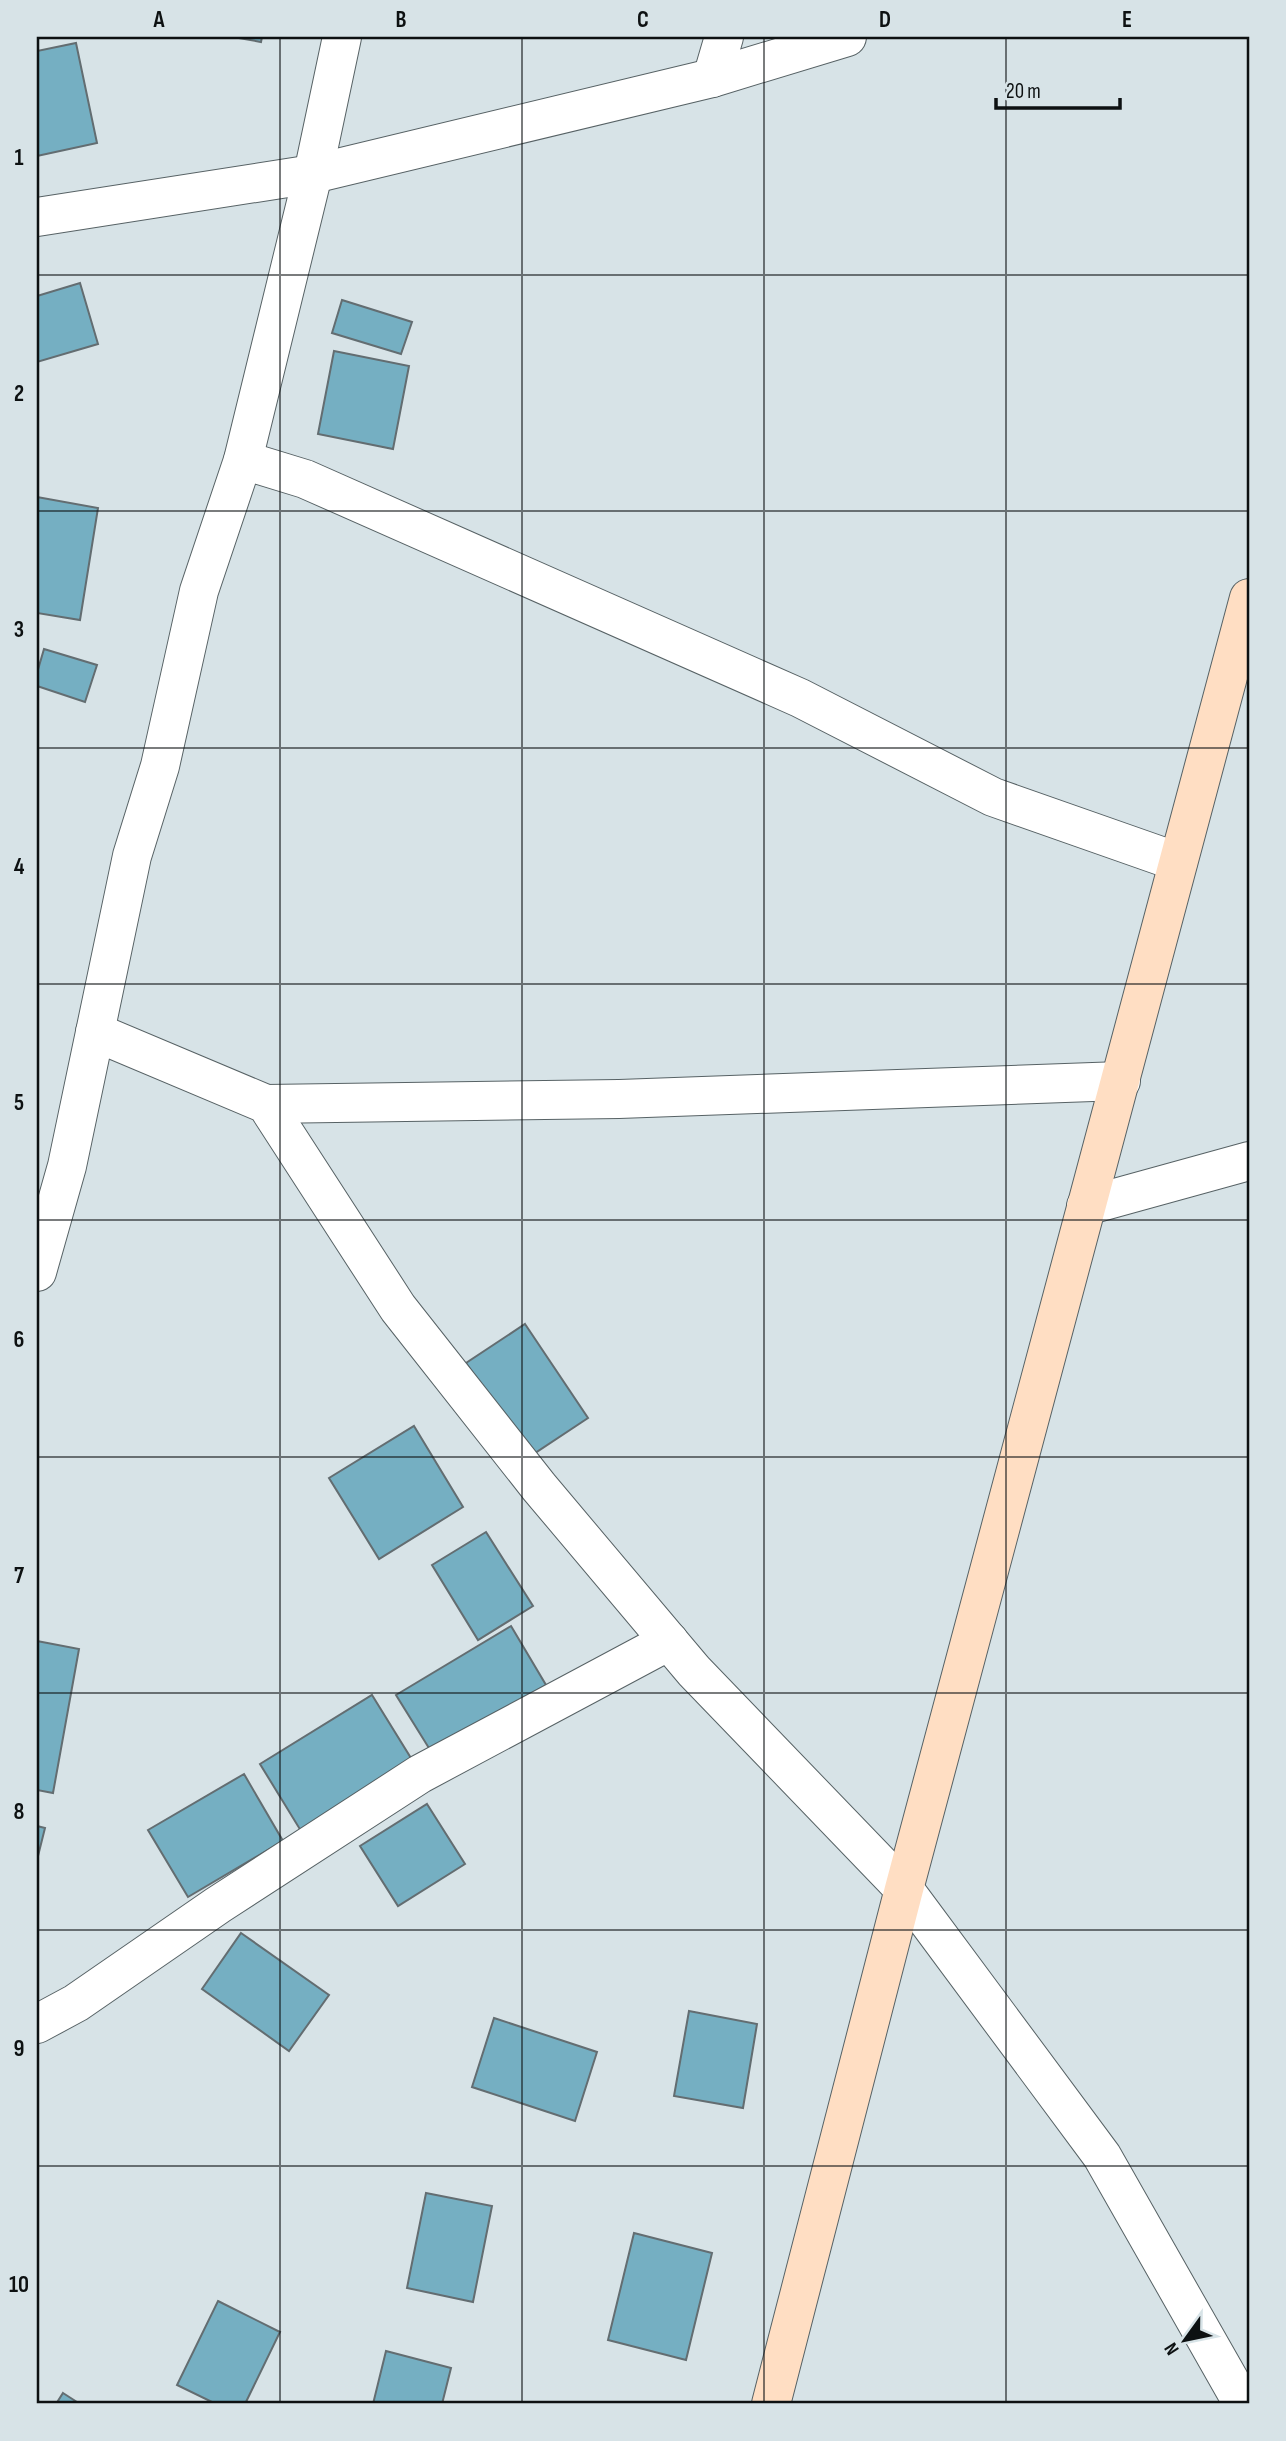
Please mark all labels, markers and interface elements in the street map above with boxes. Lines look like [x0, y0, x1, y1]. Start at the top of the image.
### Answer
text: A [153, 6, 166, 34]
text: B [396, 6, 407, 34]
text: C [637, 6, 649, 34]
text: D [879, 6, 891, 34]
text: E [1122, 6, 1132, 34]
scale bar [996, 66, 1120, 110]
text: 20 m [1006, 79, 1041, 104]
text: 1 [14, 144, 24, 172]
text: 2 [14, 380, 24, 408]
text: 3 [14, 616, 24, 644]
text: 4 [14, 853, 25, 881]
text: 5 [14, 1089, 24, 1117]
text: 6 [14, 1326, 24, 1354]
text: 7 [14, 1562, 24, 1590]
text: 8 [14, 1798, 25, 1826]
text: 9 [14, 2035, 24, 2063]
text: 10 [9, 2271, 29, 2299]
north arrow [1150, 2304, 1220, 2374]
text: N [1160, 2338, 1184, 2359]

